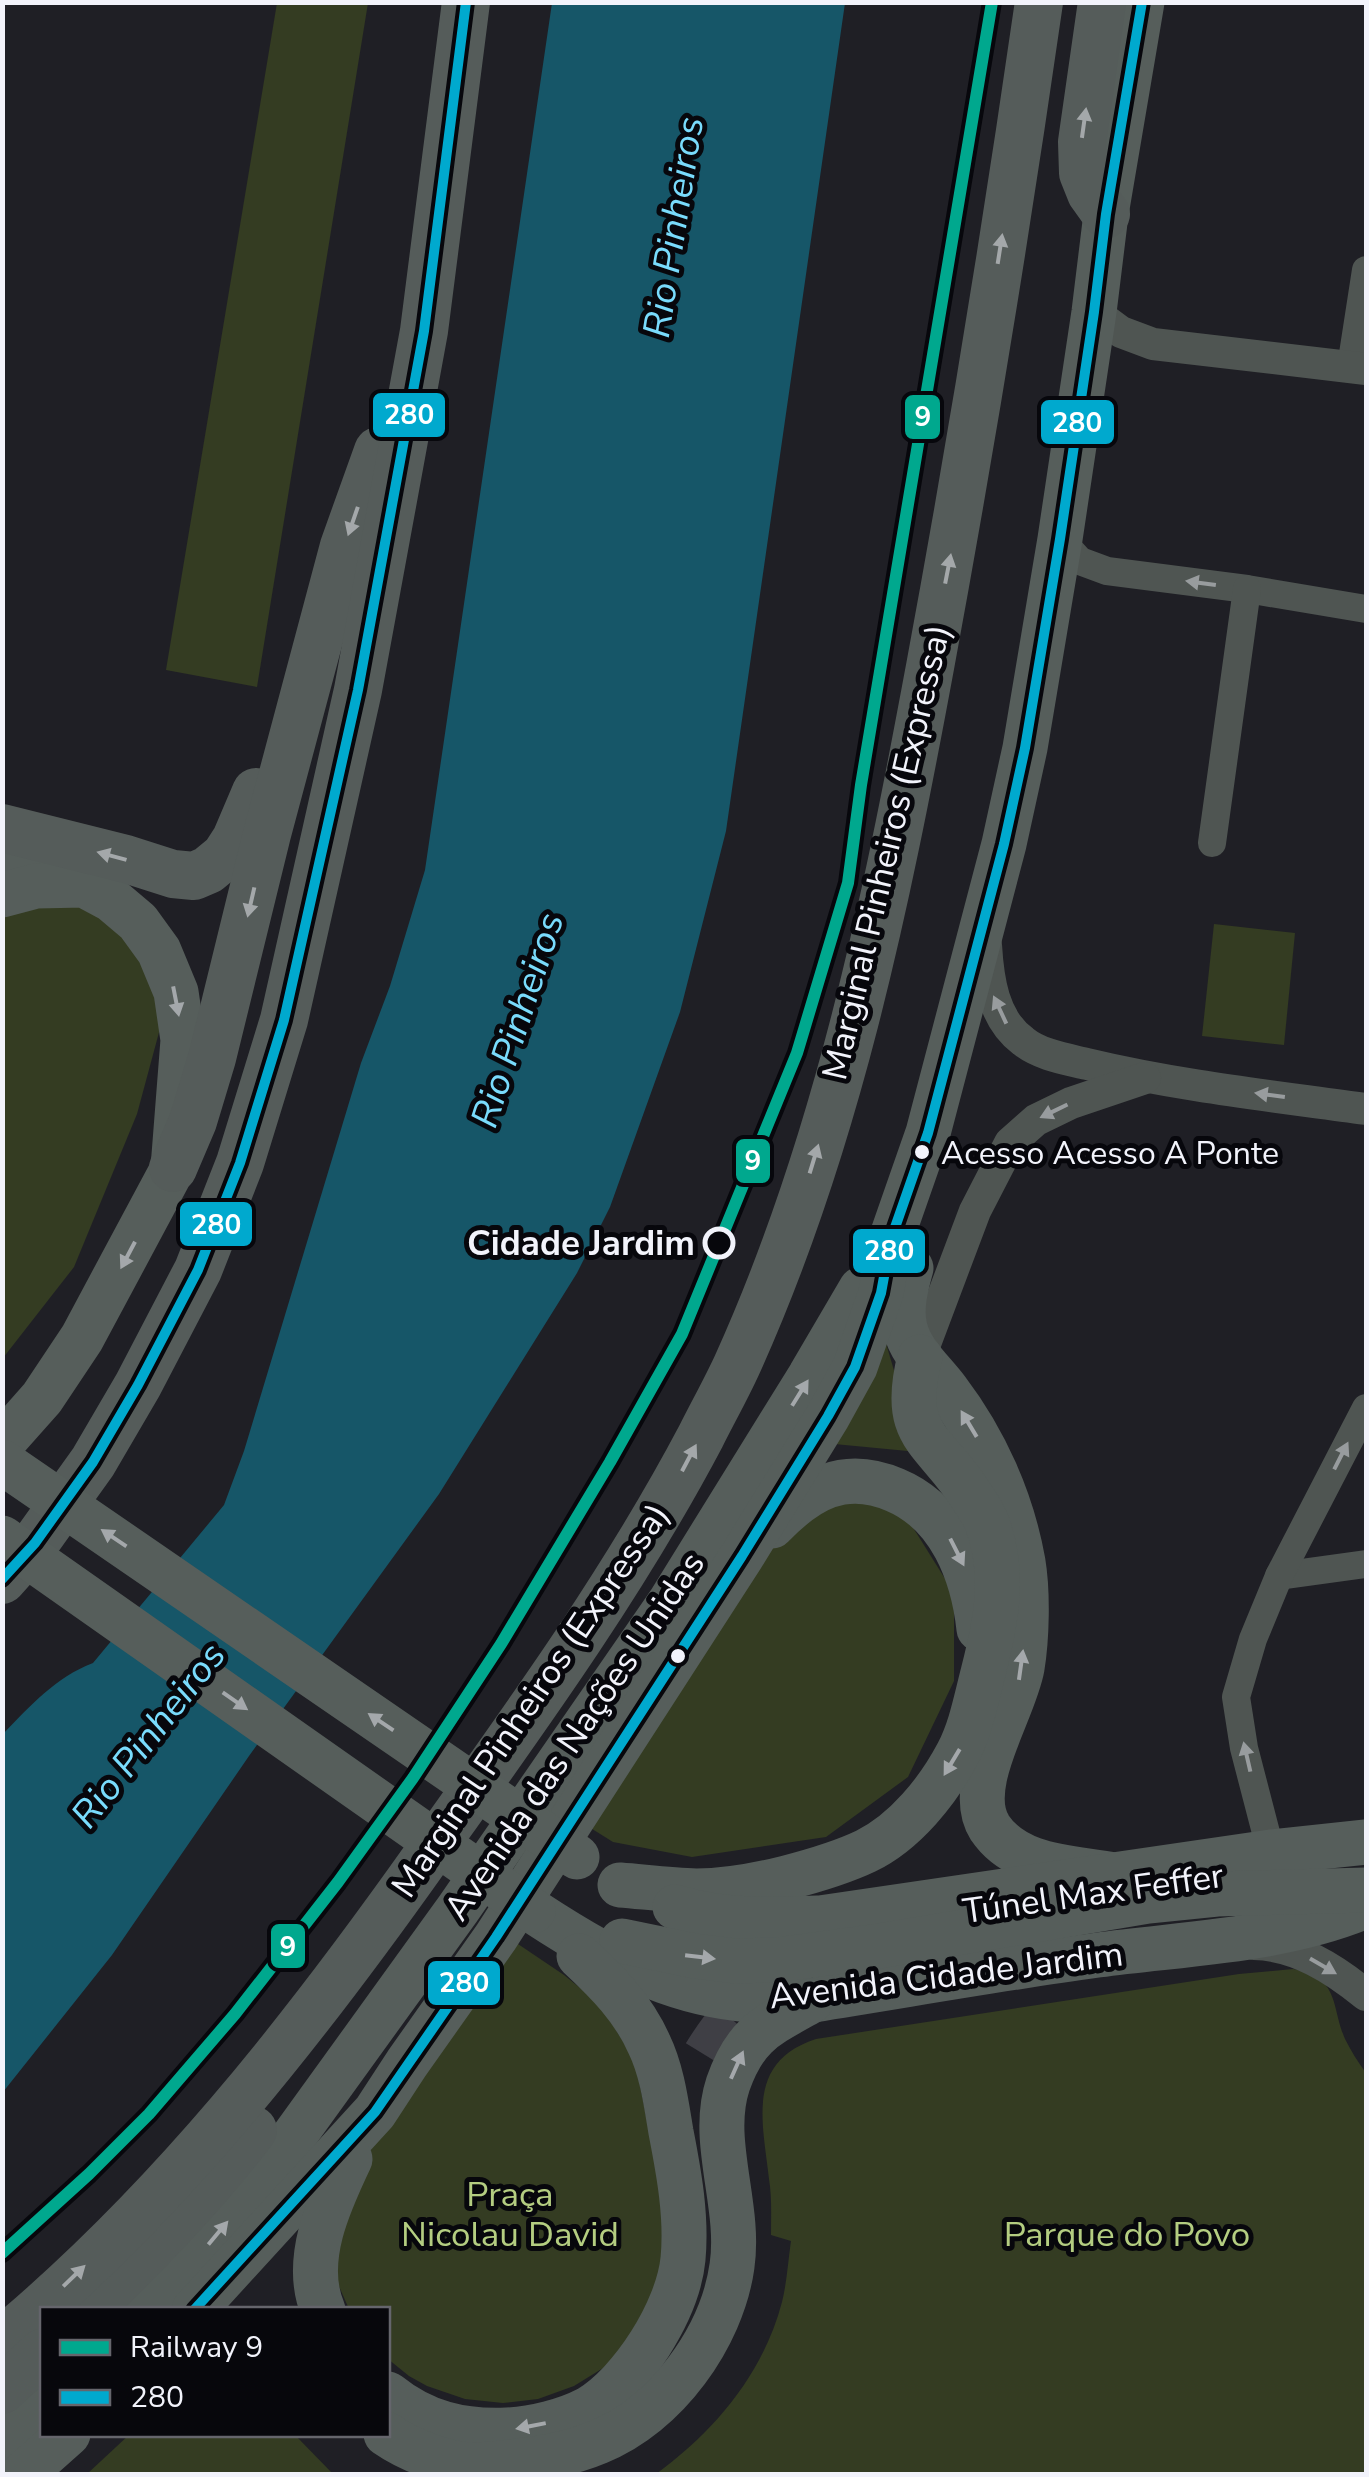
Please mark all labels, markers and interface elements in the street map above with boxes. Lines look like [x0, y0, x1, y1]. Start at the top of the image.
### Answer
one-way arrow [1077, 107, 1093, 138]
water label: Rio Pinheiros [631, 113, 716, 341]
one-way arrow [993, 232, 1009, 264]
line badge: 280 [371, 391, 447, 439]
line badge: 9 [903, 393, 942, 441]
text: 280 [384, 396, 434, 434]
text: 9 [915, 398, 931, 436]
line badge: 280 [1039, 398, 1116, 446]
text: 280 [1052, 404, 1102, 442]
one-way arrow [345, 506, 360, 536]
one-way arrow [941, 553, 956, 585]
one-way arrow [1185, 575, 1216, 591]
street label: Marginal Pinheiros (Expressa) [811, 620, 962, 1084]
one-way arrow [96, 847, 127, 863]
one-way arrow [243, 887, 258, 918]
water label: Rio Pinheiros [459, 906, 576, 1134]
one-way arrow [169, 986, 185, 1017]
one-way arrow [992, 995, 1009, 1024]
one-way arrow [1254, 1087, 1285, 1103]
one-way arrow [1039, 1103, 1068, 1120]
place label: Acesso Acesso A Ponte [941, 1132, 1279, 1175]
line badge: 9 [734, 1137, 772, 1185]
text: 9 [745, 1142, 761, 1180]
marker: Acesso Acesso A Ponte [912, 1142, 932, 1162]
one-way arrow [807, 1143, 822, 1174]
line badge: 280 [178, 1200, 254, 1248]
text: 280 [191, 1206, 241, 1244]
place label: Cidade Jardim [467, 1220, 695, 1267]
line badge: 280 [851, 1227, 927, 1275]
marker: Cidade Jardim [704, 1228, 734, 1258]
text: 280 [864, 1232, 914, 1270]
one-way arrow [119, 1240, 136, 1269]
one-way arrow [791, 1379, 808, 1407]
one-way arrow [961, 1410, 978, 1438]
one-way arrow [1332, 1441, 1349, 1470]
one-way arrow [680, 1444, 697, 1473]
street label: Marginal Pinheiros (Expressa) [381, 1494, 680, 1907]
one-way arrow [100, 1529, 127, 1548]
one-way arrow [948, 1538, 965, 1567]
street label: Avenida das Nações Unidas [433, 1543, 716, 1930]
water label: Rio Pinheiros [60, 1632, 237, 1839]
unlabelled marker [668, 1646, 688, 1666]
one-way arrow [1014, 1649, 1029, 1680]
one-way arrow [222, 1691, 248, 1710]
one-way arrow [368, 1713, 395, 1732]
one-way arrow [1239, 1741, 1254, 1772]
one-way arrow [944, 1747, 961, 1776]
street label: Túnel Max Feffer [960, 1852, 1227, 1935]
line badge: 9 [269, 1922, 307, 1970]
text: 9 [280, 1928, 296, 1966]
street label: Avenida Cidade Jardim [766, 1930, 1126, 2021]
one-way arrow [685, 1949, 717, 1965]
one-way arrow [1309, 1957, 1337, 1974]
line badge: 280 [426, 1959, 502, 2007]
text: 280 [439, 1964, 489, 2002]
one-way arrow [729, 2050, 745, 2080]
park label: Praça Nicolau David [401, 2171, 619, 2258]
park label: Parque do Povo [1004, 2211, 1250, 2258]
one-way arrow [207, 2220, 228, 2245]
one-way arrow [62, 2264, 86, 2288]
legend [40, 2307, 390, 2437]
text: Railway 9 [130, 2327, 263, 2368]
text: 280 [130, 2377, 184, 2418]
one-way arrow [515, 2419, 546, 2435]

